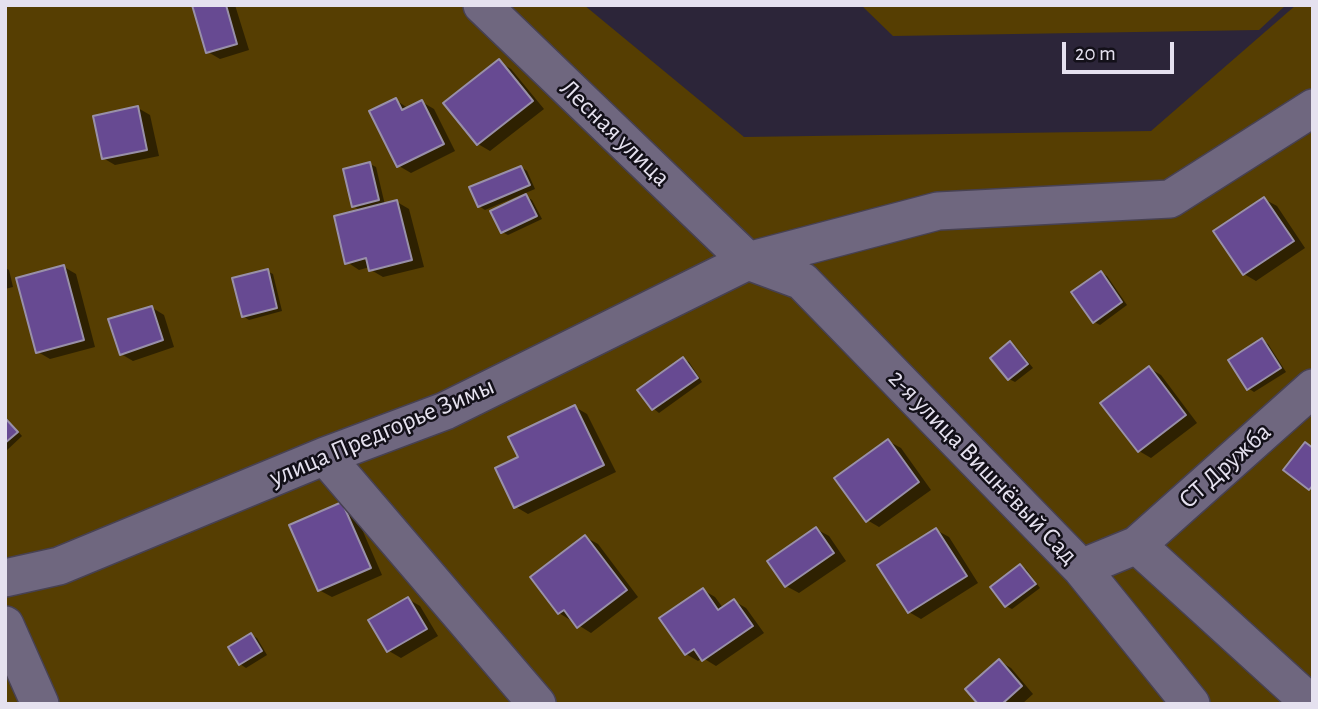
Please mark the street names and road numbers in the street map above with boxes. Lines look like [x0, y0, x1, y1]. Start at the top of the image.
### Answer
street label: Лесная улица [553, 73, 677, 193]
street label: 2-я улица Вишнёвый Сад [882, 363, 1084, 571]
street label: улица Предгорье Зимы [265, 370, 499, 494]
street label: СТ Дружба [1172, 416, 1278, 516]

